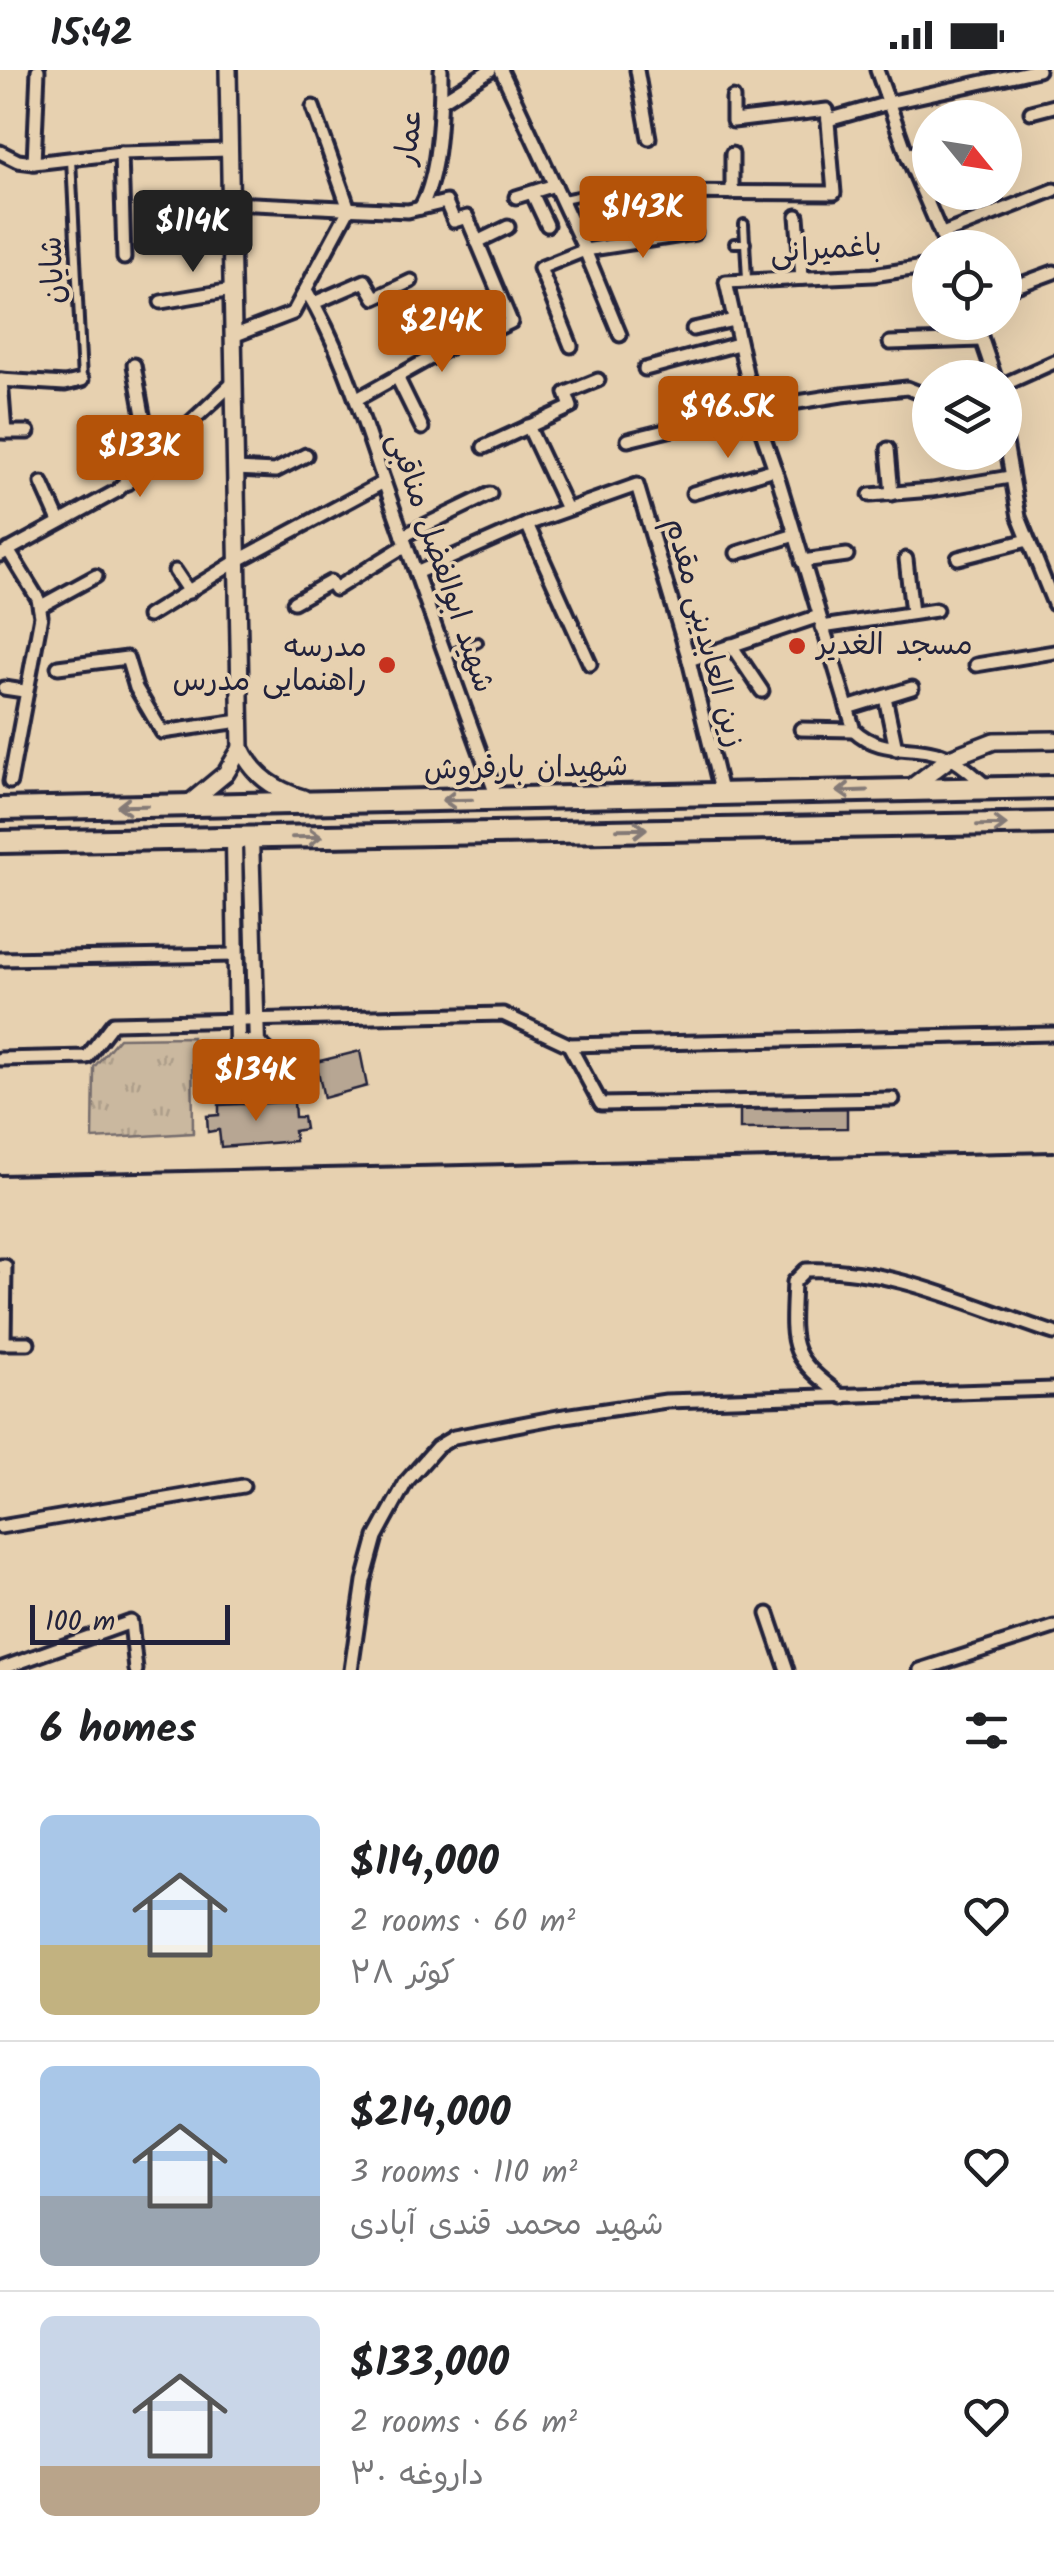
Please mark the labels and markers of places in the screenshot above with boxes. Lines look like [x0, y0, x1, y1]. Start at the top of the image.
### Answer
pin: $143K [573, 176, 713, 261]
pin: $114K [123, 190, 263, 275]
pin: $214K [372, 290, 512, 375]
pin: $96.5K [647, 376, 809, 461]
pin: $133K [70, 415, 210, 500]
place label: مسجد الغدیر [814, 622, 973, 670]
place label: مدرسه راهنمایی مدرس [172, 624, 367, 706]
marker: مسجد الغدیر [786, 635, 808, 657]
marker: مدرسه راهنمایی مدرس [376, 654, 398, 676]
pin: $134K [186, 1039, 326, 1124]

